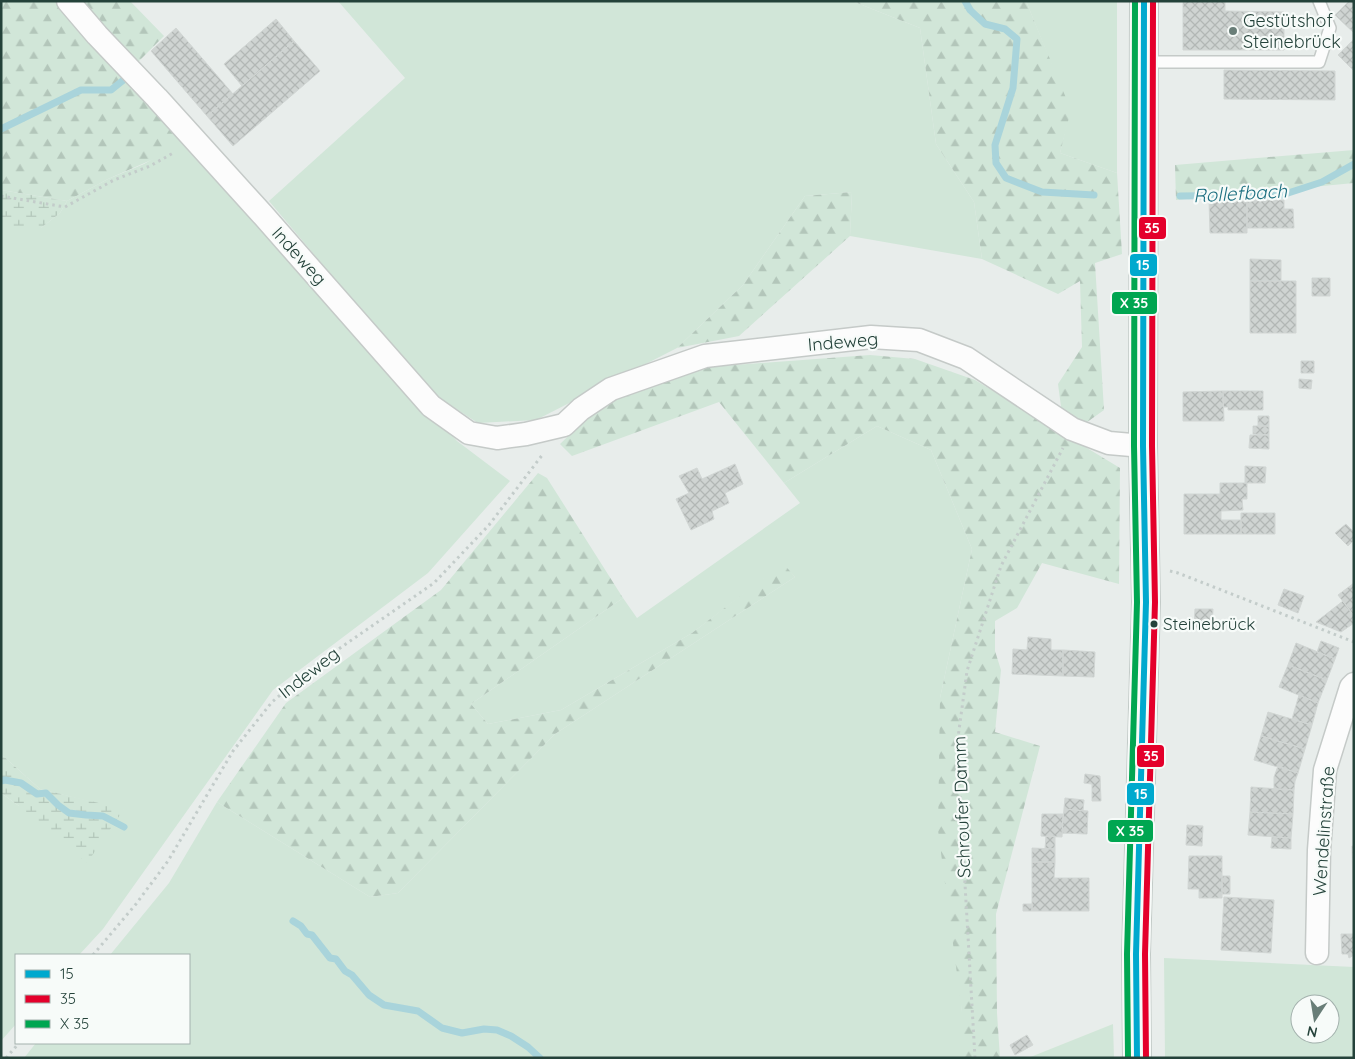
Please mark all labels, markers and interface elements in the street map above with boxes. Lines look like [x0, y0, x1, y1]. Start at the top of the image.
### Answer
place label: Gestütshof Steinebrück [1243, 9, 1341, 53]
marker: Gestütshof Steinebrück [1227, 25, 1239, 37]
water label: Rollefbach [1192, 178, 1289, 207]
line badge: 35 [1138, 216, 1167, 240]
text: 35 [1144, 219, 1160, 237]
street label: Indeweg [267, 222, 332, 290]
line badge: 15 [1129, 253, 1158, 277]
text: 15 [1136, 256, 1150, 274]
line badge: X 35 [1111, 291, 1158, 315]
text: X 35 [1120, 294, 1148, 312]
street label: Indeweg [807, 327, 879, 356]
place label: Steinebrück [1163, 613, 1255, 634]
marker: Steinebrück [1149, 619, 1159, 629]
street label: Indeweg [274, 642, 344, 703]
street label: Schroufer Damm [948, 736, 975, 878]
line badge: 35 [1136, 744, 1165, 768]
text: 35 [1143, 747, 1159, 765]
street label: Wendelinstraße [1307, 765, 1340, 897]
line badge: 15 [1126, 782, 1155, 806]
text: 15 [1134, 785, 1148, 803]
line badge: X 35 [1107, 819, 1154, 843]
text: X 35 [1116, 822, 1144, 840]
legend [15, 954, 190, 1044]
text: 15 [60, 964, 74, 983]
text: 35 [60, 989, 76, 1008]
north arrow [1290, 994, 1340, 1044]
text: X 35 [60, 1014, 89, 1033]
text: N [1305, 1022, 1319, 1042]

